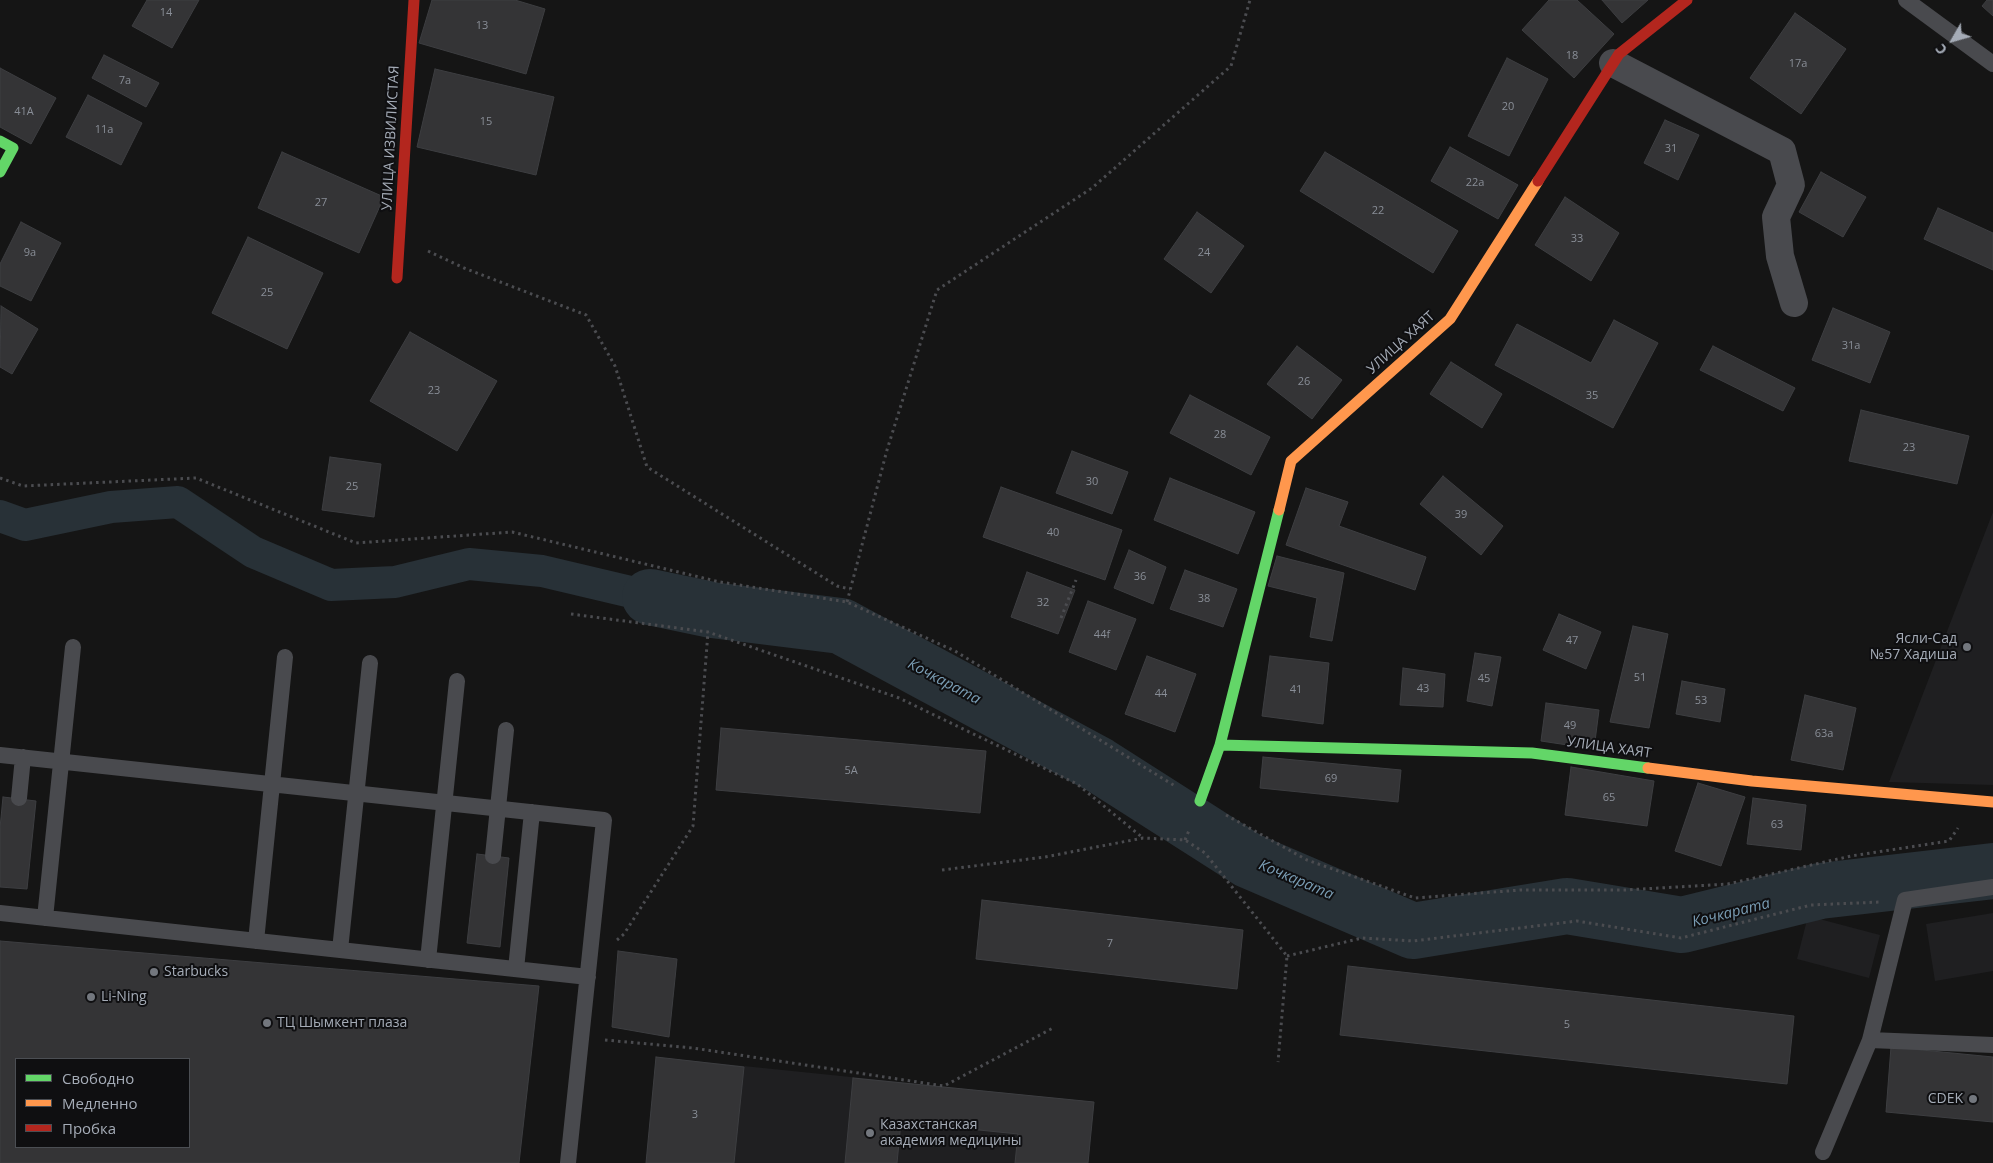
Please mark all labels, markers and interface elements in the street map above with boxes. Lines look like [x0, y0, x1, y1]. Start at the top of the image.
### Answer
house number: 14 [160, 6, 172, 20]
north arrow [1928, 15, 1978, 65]
house number: 13 [476, 19, 488, 33]
text: С [1931, 40, 1951, 59]
house number: 18 [1566, 49, 1578, 63]
house number: 17а [1789, 57, 1807, 71]
street label: УЛИЦА ИЗВИЛИСТАЯ [379, 65, 403, 211]
house number: 7а [119, 74, 131, 88]
house number: 20 [1502, 100, 1514, 114]
house number: 41А [14, 105, 34, 119]
house number: 15 [480, 115, 492, 129]
house number: 11а [95, 123, 113, 137]
house number: 31 [1665, 142, 1677, 156]
house number: 22а [1466, 176, 1484, 190]
house number: 27 [315, 196, 327, 210]
house number: 22 [1372, 204, 1384, 218]
house number: 33 [1571, 232, 1583, 246]
house number: 9а [24, 246, 36, 260]
house number: 24 [1198, 246, 1210, 260]
house number: 25 [261, 286, 273, 300]
street label: УЛИЦА ХАЯТ [1364, 308, 1438, 378]
house number: 31а [1842, 339, 1860, 353]
house number: 26 [1298, 375, 1310, 389]
house number: 23 [428, 384, 440, 398]
house number: 35 [1586, 389, 1598, 403]
house number: 28 [1214, 428, 1226, 442]
house number: 23 [1903, 441, 1915, 455]
house number: 30 [1086, 475, 1098, 489]
house number: 25 [346, 480, 358, 494]
house number: 39 [1455, 508, 1467, 522]
house number: 40 [1047, 526, 1059, 540]
house number: 36 [1134, 570, 1146, 584]
house number: 38 [1198, 592, 1210, 606]
house number: 32 [1037, 596, 1049, 610]
house number: 44f [1094, 628, 1110, 642]
place label: Ясли-Сад №57 Хадиша [1870, 631, 1957, 664]
house number: 47 [1566, 634, 1578, 648]
marker: Ясли-Сад №57 Хадиша [1961, 641, 1973, 653]
water label: Кочкарата [905, 655, 983, 709]
house number: 51 [1634, 671, 1646, 685]
house number: 45 [1478, 672, 1490, 686]
house number: 43 [1417, 682, 1429, 696]
house number: 41 [1290, 683, 1302, 697]
house number: 44 [1155, 687, 1167, 701]
house number: 53 [1695, 694, 1707, 708]
house number: 49 [1564, 719, 1576, 733]
house number: 63а [1815, 727, 1833, 741]
street label: УЛИЦА ХАЯТ [1566, 734, 1652, 762]
house number: 5А [844, 764, 858, 778]
house number: 69 [1325, 772, 1337, 786]
house number: 65 [1603, 791, 1615, 805]
house number: 63 [1771, 818, 1783, 832]
water label: Кочкарата [1256, 856, 1336, 904]
water label: Кочкарата [1690, 895, 1772, 931]
house number: 7 [1107, 937, 1113, 951]
place label: Starbucks [164, 964, 228, 980]
marker: Starbucks [148, 966, 160, 978]
place label: Li-Ning [101, 989, 147, 1005]
marker: Li-Ning [85, 991, 97, 1003]
place label: ТЦ Шымкент плаза [277, 1015, 407, 1031]
marker: ТЦ Шымкент плаза [261, 1017, 273, 1029]
house number: 5 [1564, 1018, 1570, 1032]
legend [15, 1058, 190, 1148]
text: Свободно [62, 1068, 134, 1088]
place label: CDEK [1928, 1091, 1963, 1107]
text: Медленно [62, 1093, 138, 1113]
marker: CDEK [1967, 1093, 1979, 1105]
house number: 3 [692, 1108, 698, 1122]
place label: Казахстанская академия медицины [880, 1117, 1022, 1150]
text: Пробка [62, 1118, 116, 1138]
marker: Казахстанская академия медицины [864, 1127, 876, 1139]

